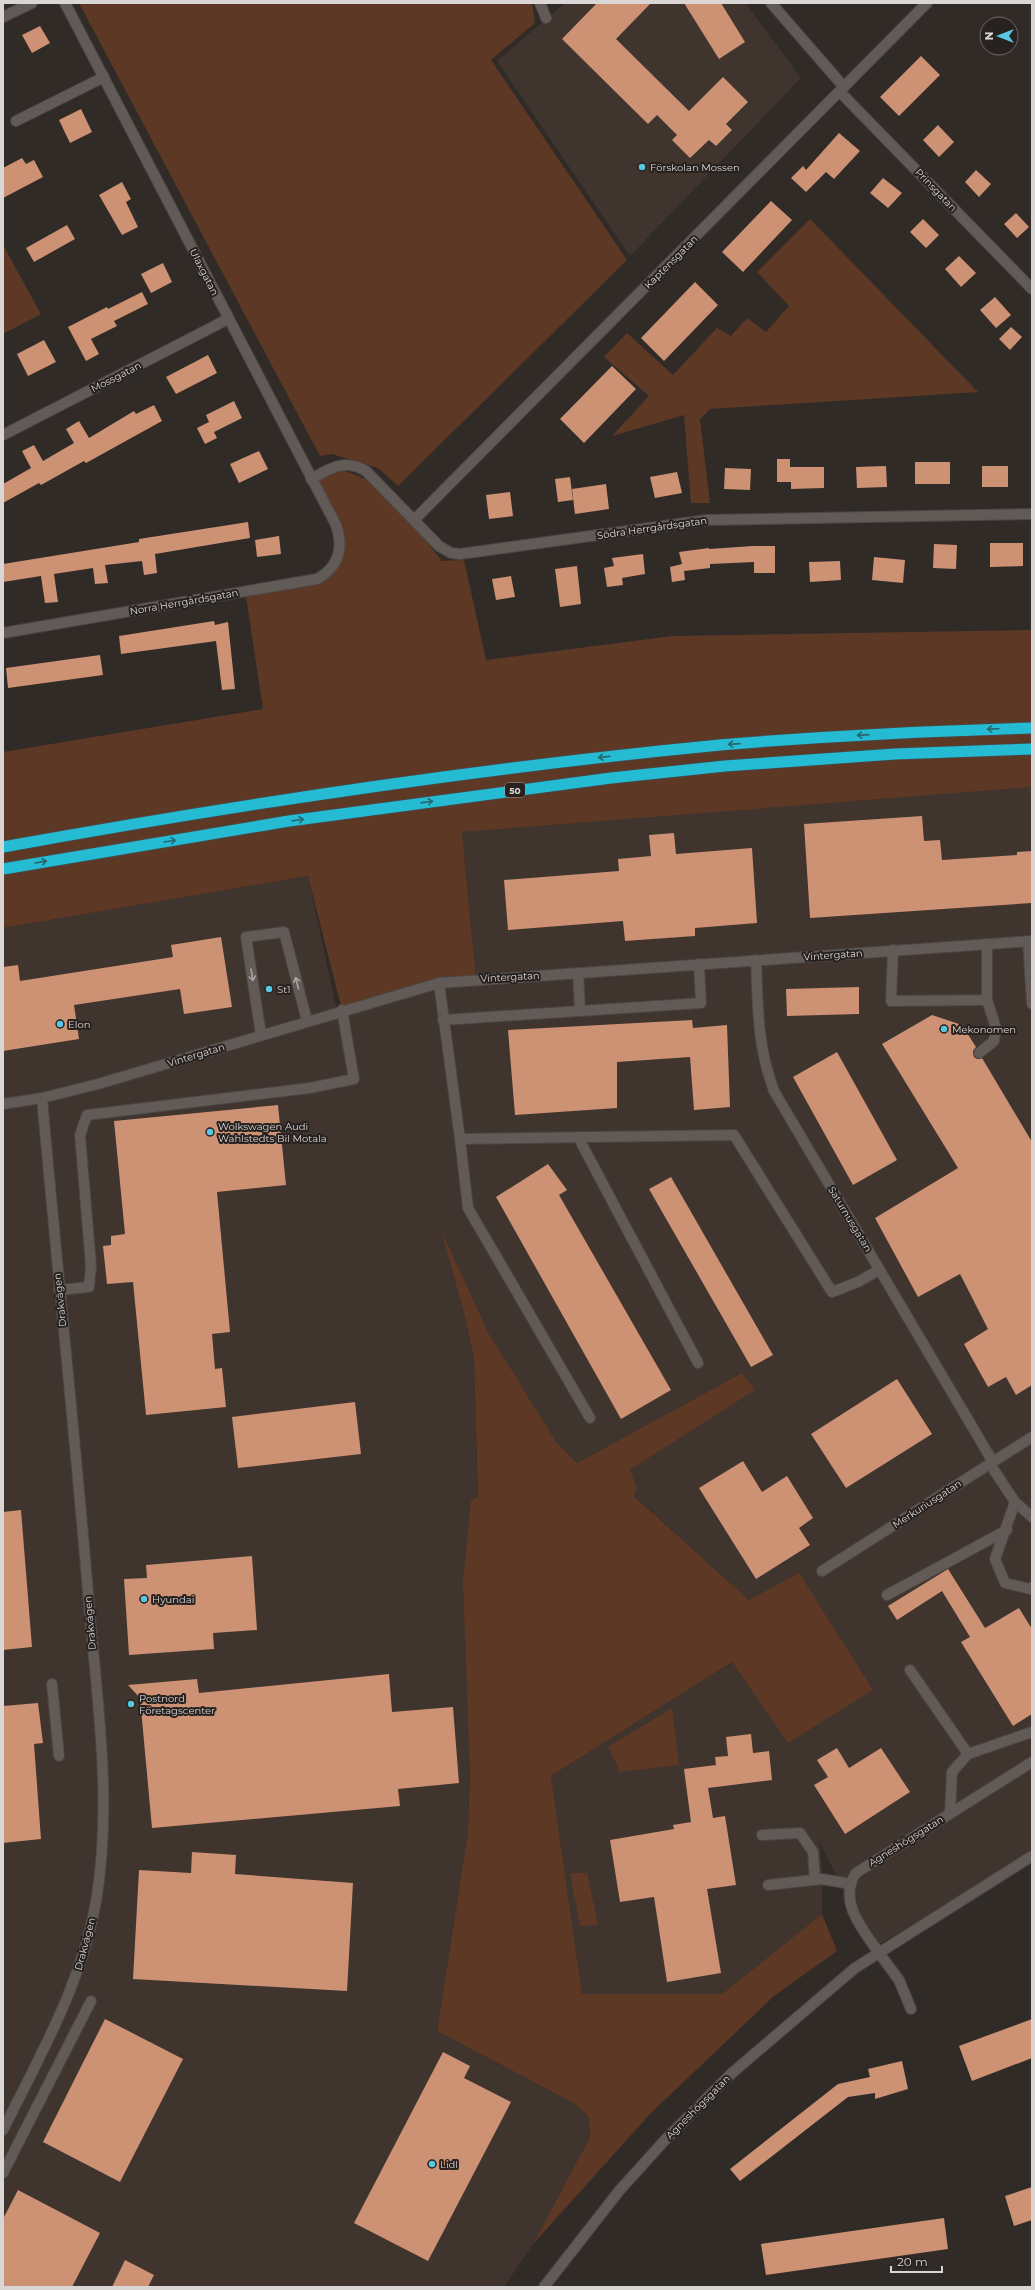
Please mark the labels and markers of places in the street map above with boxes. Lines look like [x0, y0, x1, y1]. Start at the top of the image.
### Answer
place label: Förskolan Mossen [650, 161, 740, 174]
marker: Förskolan Mossen [637, 162, 647, 172]
place label: St1 [277, 983, 291, 996]
marker: St1 [264, 984, 274, 994]
place label: Elon [68, 1018, 90, 1031]
marker: Elon [55, 1019, 65, 1029]
place label: Mekonomen [952, 1023, 1016, 1036]
marker: Mekonomen [939, 1024, 949, 1034]
place label: Wolkswagen Audi Wahlstedts Bil Motala [218, 1120, 327, 1145]
marker: Wolkswagen Audi Wahlstedts Bil Motala [205, 1127, 215, 1137]
place label: Hyundai [152, 1593, 194, 1606]
marker: Hyundai [139, 1594, 149, 1604]
place label: Postnord Företagscenter [139, 1692, 215, 1717]
marker: Postnord Företagscenter [126, 1699, 136, 1709]
place label: Lidl [440, 2158, 458, 2171]
marker: Lidl [427, 2159, 437, 2169]

